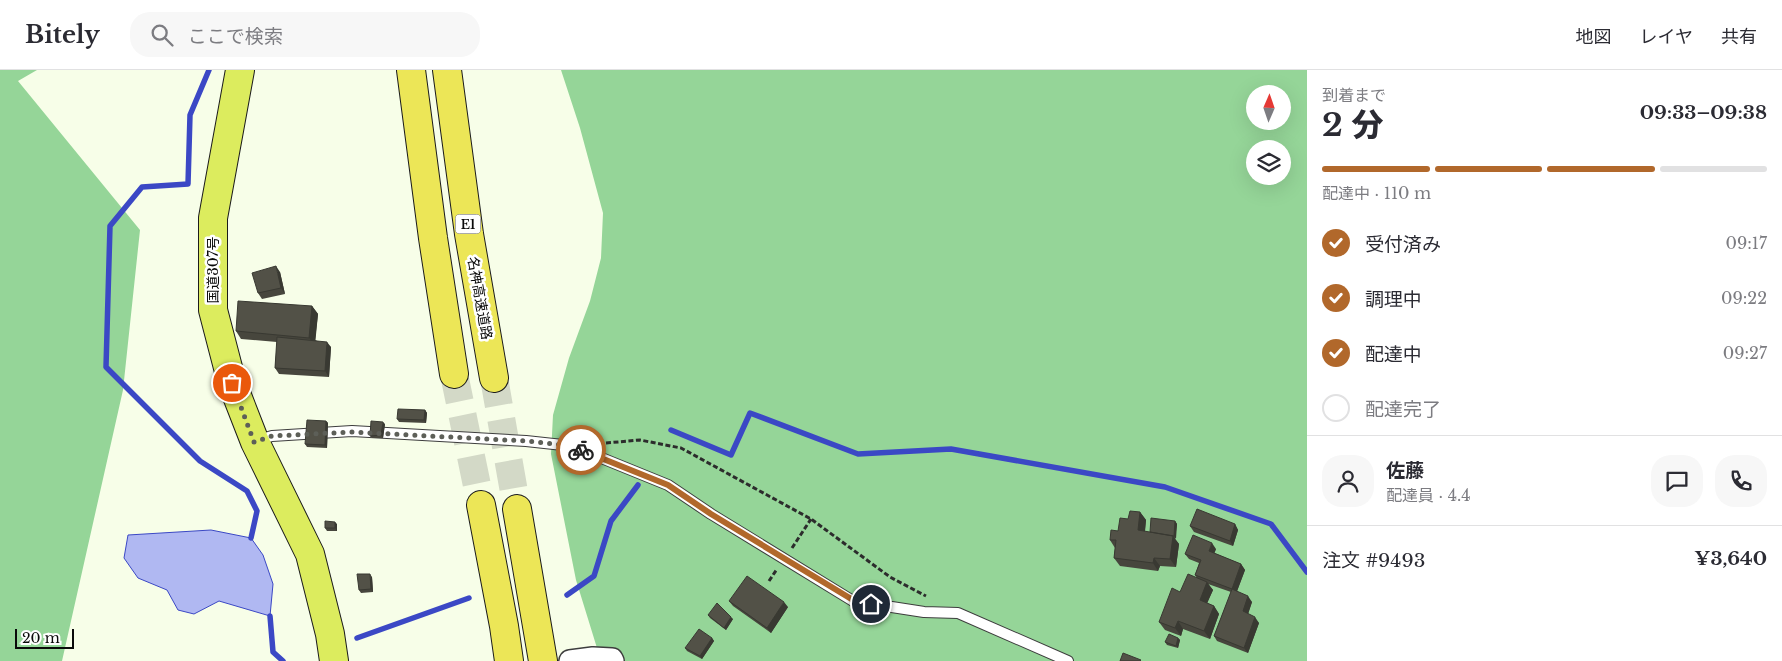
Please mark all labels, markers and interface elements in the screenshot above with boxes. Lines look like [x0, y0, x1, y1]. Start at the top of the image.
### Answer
search box [130, 12, 480, 57]
text: Bitely [25, 20, 100, 49]
icon: search [148, 21, 176, 49]
text: ここで検索 [188, 25, 283, 48]
text: 地図 [1576, 26, 1612, 48]
text: レイヤ [1640, 26, 1693, 48]
text: 共有 [1721, 26, 1757, 48]
north arrow [1246, 85, 1291, 130]
map controls [1246, 85, 1291, 185]
text: 到着まで [1322, 85, 1386, 105]
text: 09:33–09:38 [1640, 101, 1767, 124]
text: 2 分 [1322, 105, 1383, 145]
button: layers [1246, 140, 1291, 185]
text: 配達中 · 110 m [1322, 183, 1431, 203]
road number: E1 [456, 214, 480, 234]
icon: check [1322, 229, 1350, 257]
text: 受付済み [1365, 233, 1441, 256]
text: 09:17 [1726, 233, 1767, 253]
street label: 国道307号 [204, 236, 222, 304]
street label: 名神高速道路 [464, 255, 496, 341]
icon: check [1322, 284, 1350, 312]
text: 調理中 [1365, 288, 1422, 311]
text: 09:22 [1721, 288, 1767, 308]
icon: check [1322, 339, 1350, 367]
text: 配達中 [1365, 343, 1422, 366]
text: 09:27 [1723, 343, 1767, 363]
pin [211, 362, 253, 404]
icon: bag [218, 369, 246, 397]
text: 配達完了 [1365, 398, 1441, 421]
courier [556, 425, 606, 475]
icon: bike [567, 436, 595, 464]
button: person [1322, 455, 1374, 507]
button: chat [1651, 455, 1703, 507]
button: phone [1715, 455, 1767, 507]
text: 佐藤 [1386, 459, 1424, 482]
text: 配達員 · 4.4 [1386, 485, 1471, 505]
text: ¥3,640 [1694, 547, 1767, 570]
text: 注文 #9493 [1322, 549, 1425, 572]
pin [850, 583, 892, 625]
icon: home [857, 590, 885, 618]
scale bar [15, 626, 74, 649]
text: 20 m [22, 629, 60, 647]

